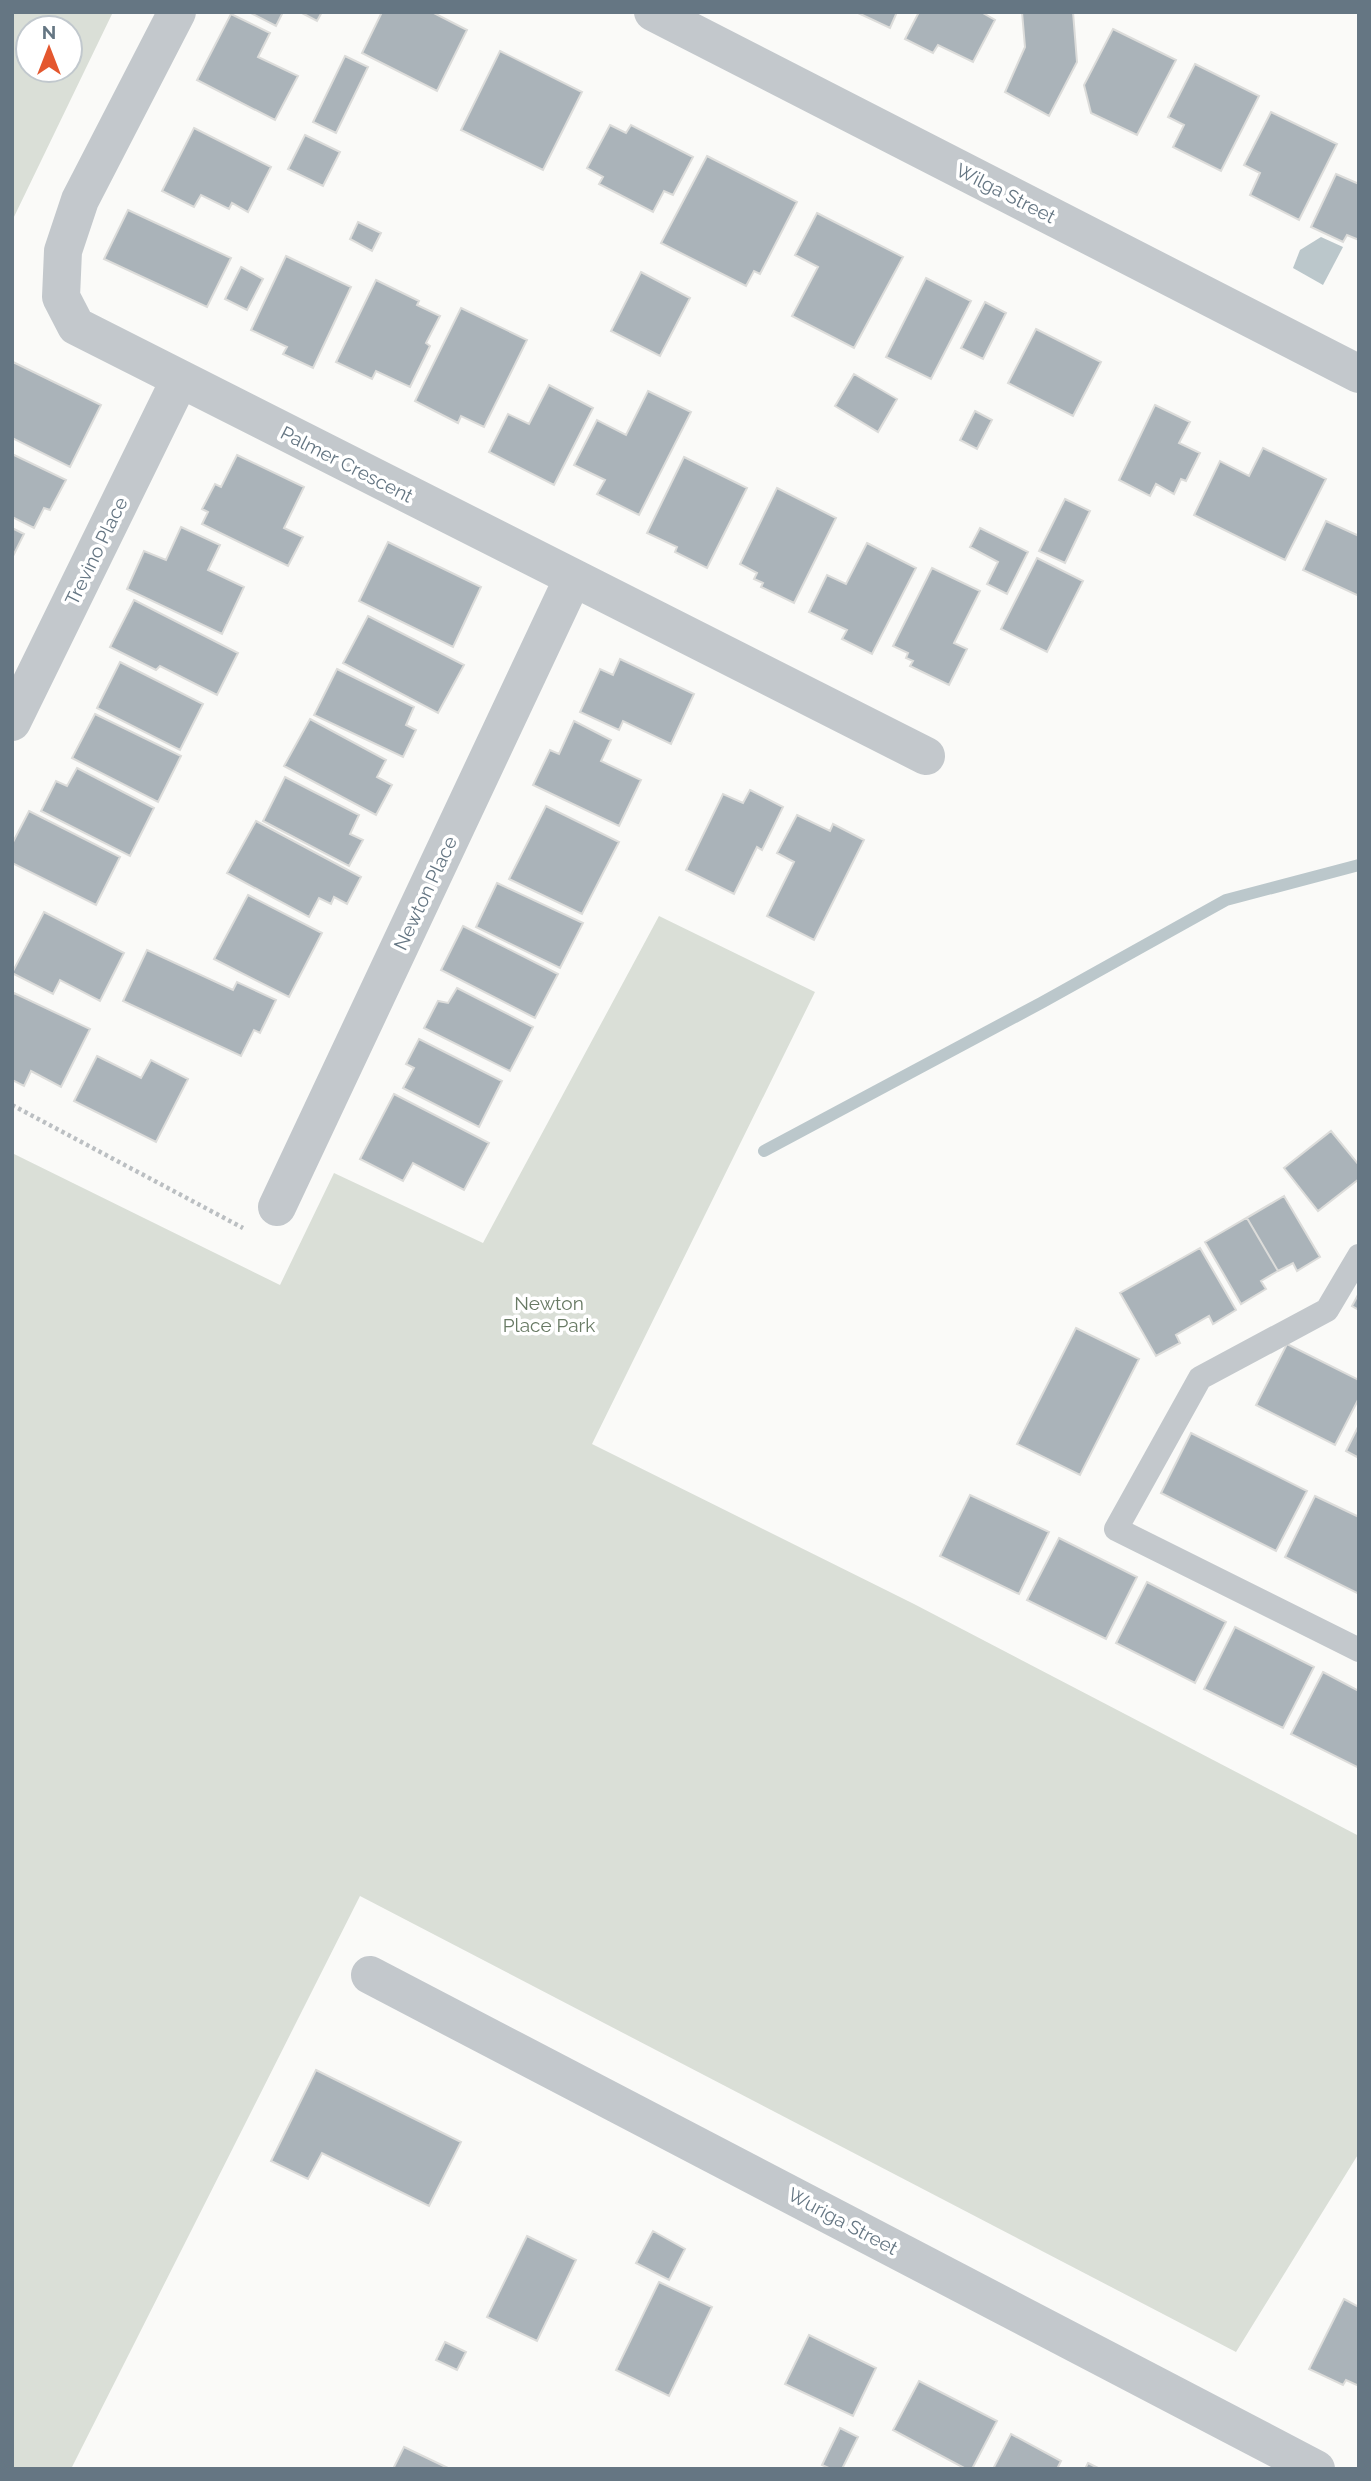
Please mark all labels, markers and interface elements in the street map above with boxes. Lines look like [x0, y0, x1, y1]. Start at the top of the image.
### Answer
north arrow [14, 14, 84, 84]
text: N [42, 21, 56, 43]
street label: Wilga Street [953, 158, 1060, 228]
street label: Palmer Crescent [277, 421, 417, 507]
street label: Trevino Place [60, 493, 132, 609]
street label: Newton Place [389, 833, 461, 953]
park label: Newton Place Park [503, 1292, 595, 1336]
street label: Wuriga Street [784, 2183, 902, 2259]

